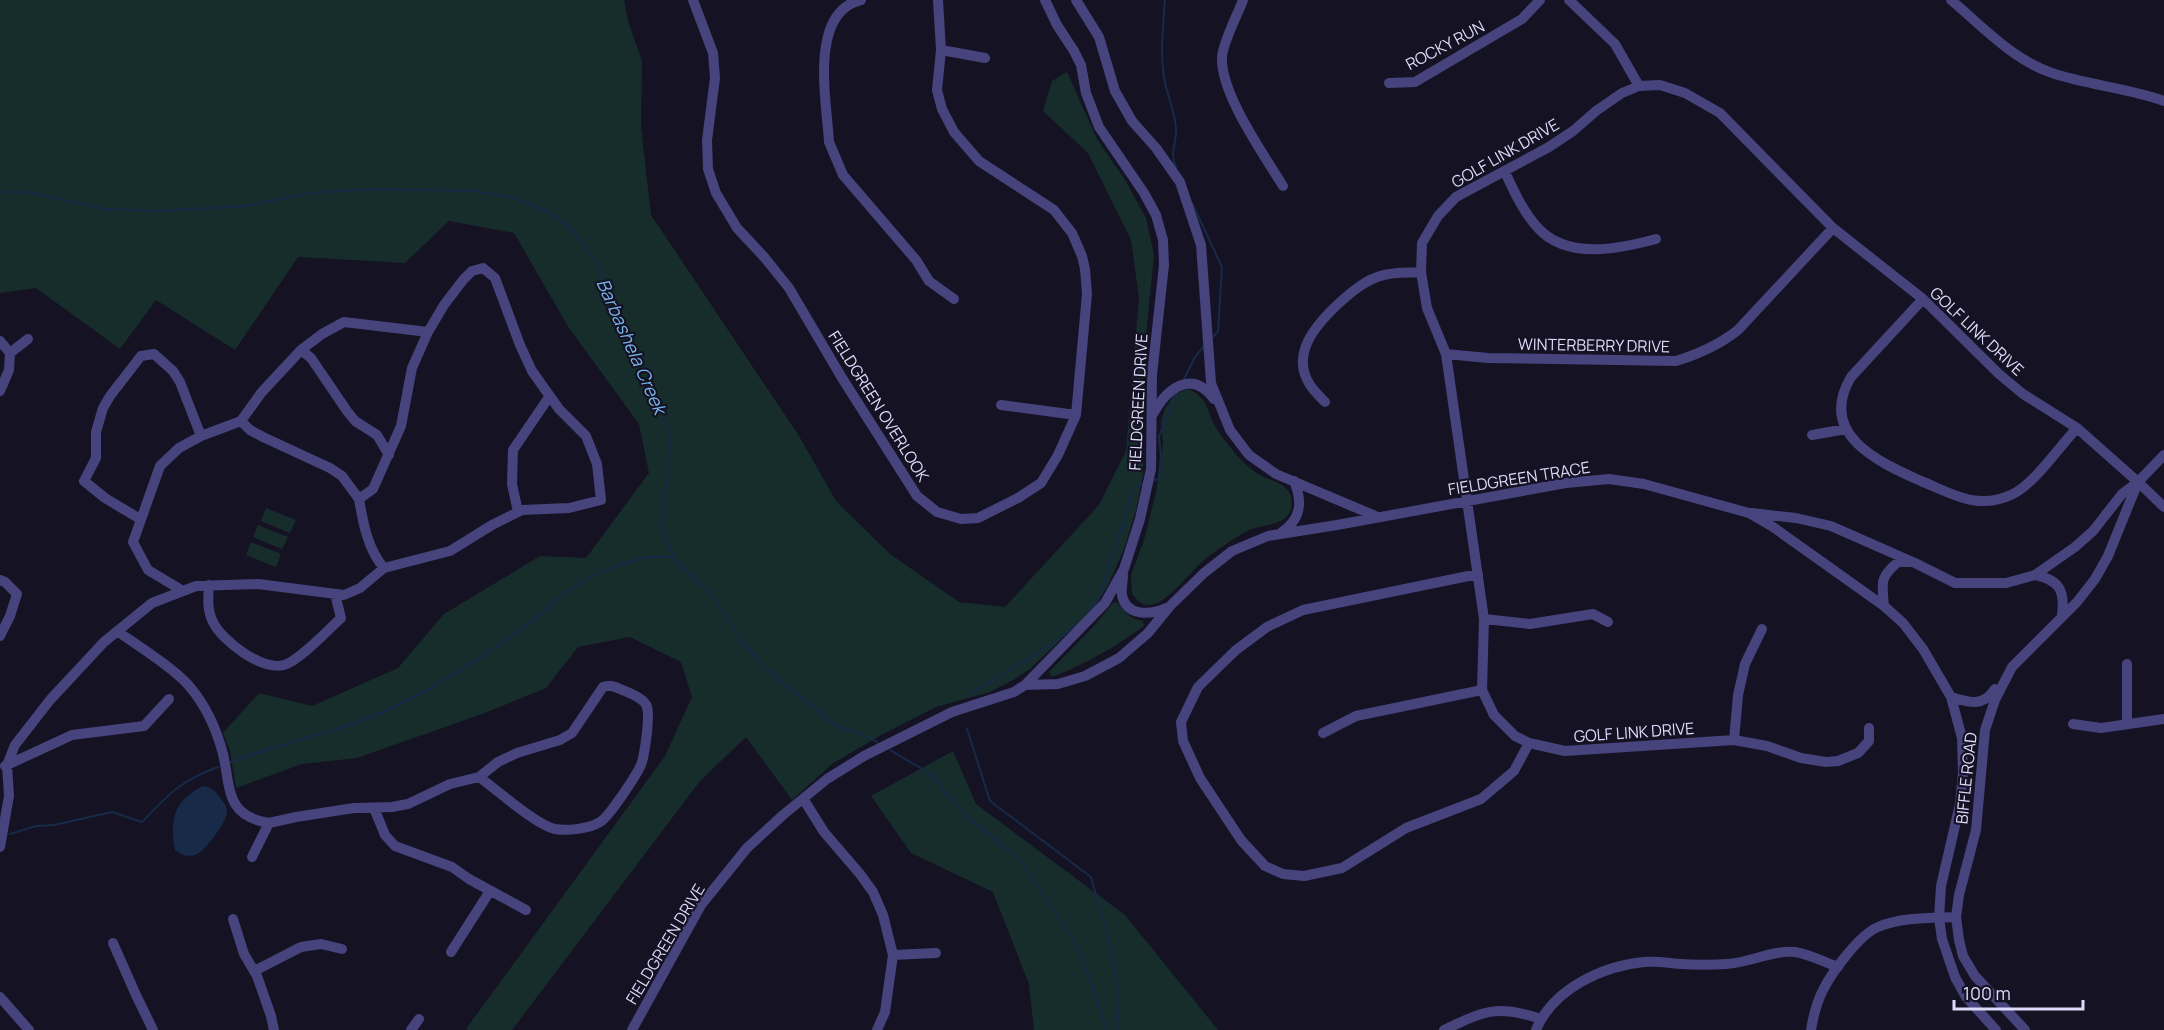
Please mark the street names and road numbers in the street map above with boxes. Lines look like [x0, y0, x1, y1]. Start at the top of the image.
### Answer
street label: ROCKY RUN [1402, 15, 1488, 75]
street label: GOLF LINK DRIVE [1447, 113, 1563, 193]
street label: GOLF LINK DRIVE [1925, 282, 2029, 380]
street label: FIELDGREEN OVERLOOK [824, 326, 935, 486]
street label: FIELDGREEN DRIVE [1123, 333, 1153, 471]
street label: WINTERBERRY DRIVE [1518, 333, 1670, 357]
street label: FIELDGREEN TRACE [1446, 456, 1592, 500]
street label: GOLF LINK DRIVE [1573, 717, 1695, 747]
street label: BIFFLE ROAD [1950, 731, 1982, 825]
street label: FIELDGREEN DRIVE [620, 880, 710, 1008]

